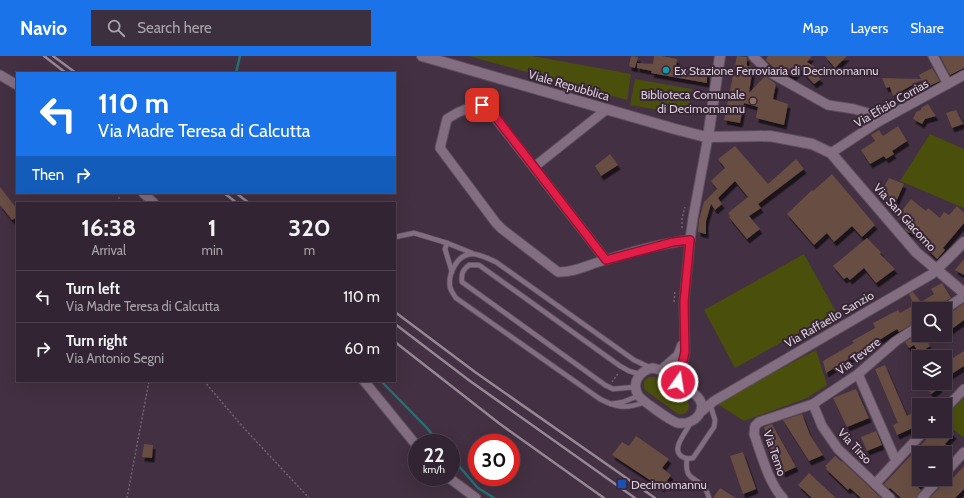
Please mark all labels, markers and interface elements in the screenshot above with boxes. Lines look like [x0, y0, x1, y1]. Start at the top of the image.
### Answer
search box [91, 10, 371, 46]
text: Navio [20, 17, 67, 40]
icon: search [105, 17, 127, 39]
text: Search here [137, 19, 212, 37]
text: Map [803, 19, 828, 37]
text: Layers [850, 19, 888, 37]
text: Share [910, 19, 944, 37]
place label: Ex Stazione Ferroviaria di Decimomannu [674, 63, 879, 78]
marker: Ex Stazione Ferroviaria di Decimomannu [661, 65, 671, 75]
street label: Viale Repubblica [527, 66, 612, 104]
street label: Via Efisio Corrias [851, 76, 931, 130]
text: 110 m [98, 86, 169, 120]
place label: Biblioteca Comunale di Decimomannu [641, 87, 745, 116]
icon: left [32, 88, 84, 140]
pin [465, 88, 499, 122]
icon: arrive [471, 94, 493, 116]
marker: Biblioteca Comunale di Decimomannu [748, 96, 758, 106]
text: Via Madre Teresa di Calcutta [98, 120, 310, 142]
icon: right [72, 164, 94, 186]
text: Then [32, 166, 64, 184]
street label: Via San Giacomo [871, 180, 940, 254]
text: 16:38 [81, 213, 136, 242]
text: 1 [208, 213, 217, 242]
text: 320 [288, 213, 331, 242]
text: Arrival [91, 242, 126, 258]
text: min [202, 242, 223, 258]
text: m [304, 242, 315, 258]
text: Turn left [66, 280, 120, 298]
icon: left [32, 286, 54, 308]
street label: Via Raffaello Sanzio [782, 287, 877, 351]
text: 110 m [343, 288, 380, 306]
text: Via Madre Teresa di Calcutta [66, 298, 219, 314]
map controls [912, 302, 952, 486]
button: search [912, 302, 952, 342]
text: Turn right [66, 332, 127, 350]
street label: Via Tevere [833, 334, 883, 378]
icon: right [32, 338, 54, 360]
text: 60 m [344, 340, 380, 358]
text: Via Antonio Segni [66, 350, 164, 366]
button: layers [912, 350, 952, 390]
position arrow [657, 361, 699, 403]
button: + [912, 398, 952, 438]
street label: Via Tirso [835, 425, 875, 467]
street label: Via Temo [760, 428, 790, 478]
speed limit sign: 30 [468, 434, 520, 486]
text: 22 [423, 443, 445, 467]
button: − [912, 446, 952, 486]
text: km/h [423, 463, 445, 476]
place label: Decimomannu [631, 477, 707, 492]
marker: Decimomannu [616, 478, 628, 490]

